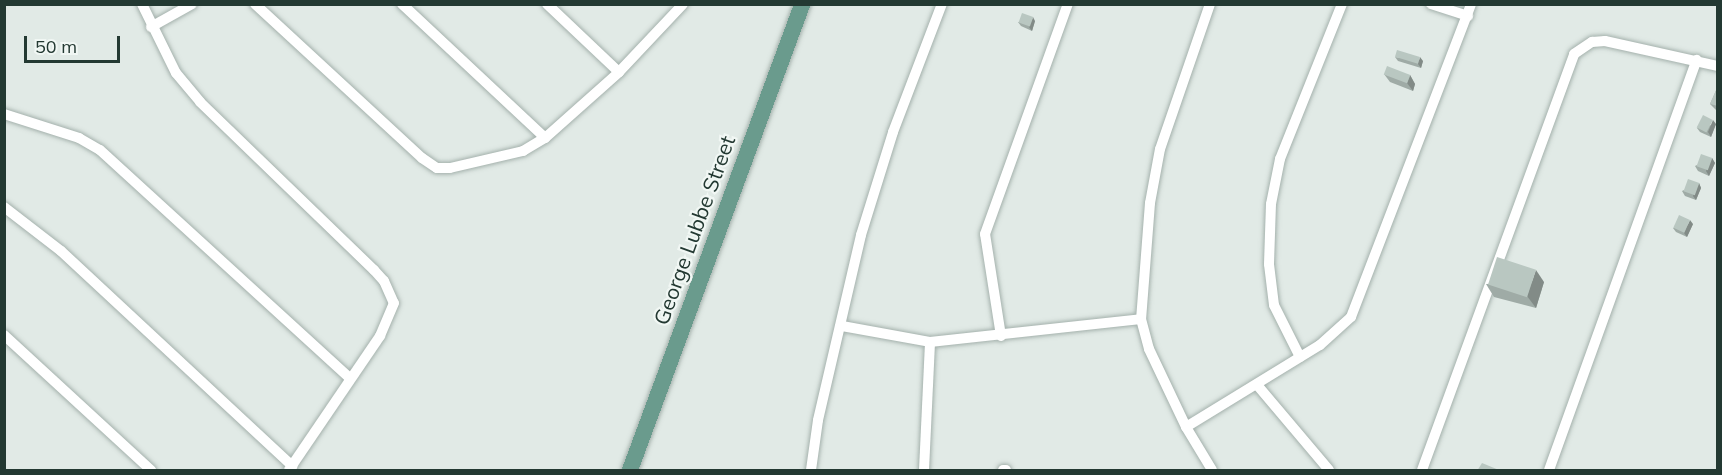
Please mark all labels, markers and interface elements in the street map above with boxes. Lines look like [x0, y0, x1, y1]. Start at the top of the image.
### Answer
scale bar [27, 24, 123, 62]
text: 50 m [35, 35, 77, 58]
street label: George Lubbe Street [648, 132, 740, 328]

